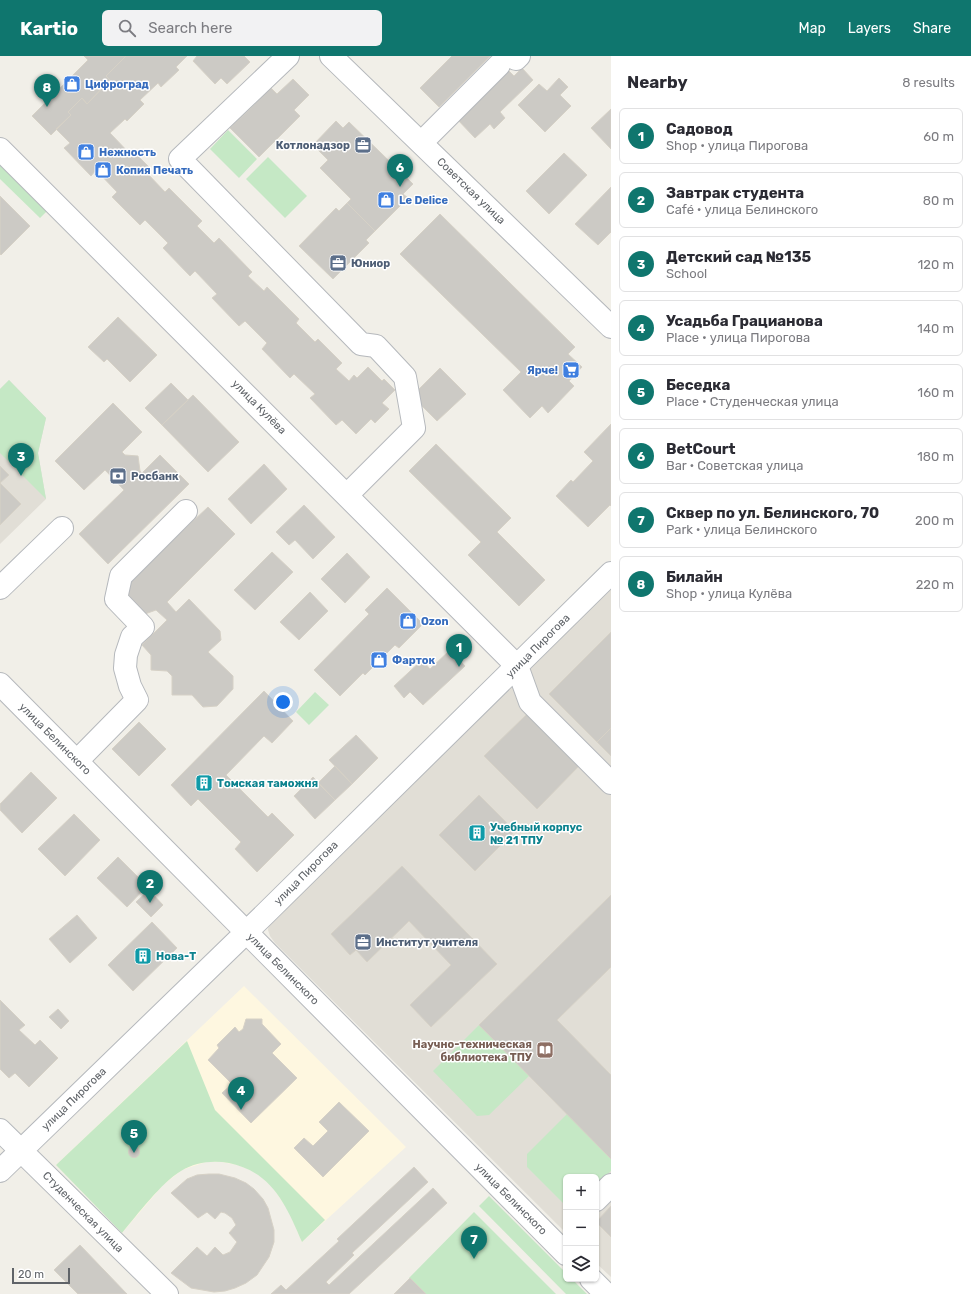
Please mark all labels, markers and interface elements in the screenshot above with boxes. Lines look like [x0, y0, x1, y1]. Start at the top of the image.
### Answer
search box [102, 10, 382, 46]
text: Kartio [20, 17, 78, 40]
icon: search [116, 17, 138, 39]
text: Search here [148, 19, 232, 37]
text: Map [799, 20, 826, 37]
text: Layers [848, 20, 891, 37]
text: Share [913, 20, 951, 37]
text: Nearby [627, 72, 688, 92]
pin: 8 [34, 74, 60, 107]
shop icon: Цифроград [62, 74, 82, 94]
text: 8 results [902, 75, 955, 90]
place label: Цифроград [85, 78, 149, 91]
text: Садовод [666, 120, 732, 138]
text: 1 [638, 129, 644, 144]
text: 60 m [923, 129, 954, 144]
office icon: Котлонадзор [353, 135, 373, 155]
text: Shop · улица Пирогова [666, 138, 808, 153]
place label: Котлонадзор [276, 139, 350, 152]
shop icon: Нежность [76, 142, 96, 162]
place label: Нежность [99, 146, 156, 159]
pin: 6 [387, 154, 413, 187]
street label: Советская улица [434, 155, 508, 227]
shop icon: Копия Печать [93, 160, 113, 180]
place label: Копия Печать [116, 164, 193, 177]
text: Завтрак студента [666, 184, 804, 202]
shop icon: Le Delice [376, 190, 396, 210]
text: 2 [637, 193, 645, 208]
text: 80 m [923, 193, 954, 208]
place label: Le Delice [399, 194, 449, 207]
text: Café · улица Белинского [666, 202, 818, 217]
text: Детский сад №135 [666, 248, 811, 266]
office icon: Юниор [328, 253, 348, 273]
place label: Юниор [351, 257, 390, 270]
text: 3 [637, 257, 645, 272]
text: 120 m [918, 257, 954, 272]
text: School [666, 266, 707, 281]
text: Усадьба Грацианова [666, 312, 823, 330]
text: 4 [637, 321, 645, 336]
text: 140 m [917, 321, 954, 336]
text: Place · улица Пирогова [666, 330, 810, 345]
supermarket icon: Ярче! [561, 360, 581, 380]
place label: Ярче! [527, 364, 558, 377]
text: Беседка [666, 376, 730, 394]
street label: улица Кулёва [229, 377, 289, 437]
text: 5 [637, 385, 645, 400]
text: 160 m [918, 385, 954, 400]
text: Place · Студенческая улица [666, 394, 839, 409]
text: BetCourt [666, 440, 736, 458]
pin: 3 [8, 443, 34, 476]
text: 6 [637, 449, 645, 464]
text: 180 m [917, 449, 954, 464]
text: Bar · Советская улица [666, 458, 804, 473]
bank icon: Росбанк [108, 466, 128, 486]
place label: Росбанк [131, 470, 179, 483]
text: Сквер по ул. Белинского, 70 [666, 504, 879, 522]
text: 7 [637, 513, 645, 528]
text: 200 m [915, 513, 954, 528]
text: Park · улица Белинского [666, 522, 817, 537]
text: Билайн [666, 568, 723, 586]
text: 8 [637, 577, 645, 592]
text: 220 m [916, 577, 954, 592]
text: Shop · улица Кулёва [666, 586, 792, 601]
shop icon: Ozon [398, 611, 418, 631]
street label: улица Пирогова [503, 611, 573, 681]
place label: Ozon [421, 615, 449, 628]
pin: 1 [446, 634, 472, 667]
shop icon: Фарток [369, 650, 389, 670]
place label: Фарток [392, 654, 435, 667]
your location [273, 692, 293, 712]
street label: улица Белинского [16, 700, 94, 778]
building icon: Томская таможня [194, 773, 214, 793]
place label: Томская таможня [217, 777, 318, 790]
place label: Учебный корпус № 21 ТПУ [490, 821, 583, 847]
building icon: Учебный корпус № 21 ТПУ [467, 823, 487, 843]
street label: улица Пирогова [271, 838, 341, 908]
pin: 2 [137, 870, 163, 903]
street label: улица Белинского [244, 930, 322, 1008]
office icon: Институт учителя [353, 932, 373, 952]
place label: Институт учителя [376, 936, 478, 949]
building icon: Нова-Т [133, 946, 153, 966]
place label: Нова-Т [156, 950, 196, 963]
place label: Научно-техническая библиотека ТПУ [413, 1038, 533, 1064]
library icon: Научно-техническая библиотека ТПУ [535, 1040, 555, 1060]
street label: улица Пирогова [39, 1065, 109, 1133]
pin: 4 [228, 1077, 254, 1110]
pin: 5 [121, 1120, 147, 1153]
street label: улица Белинского [472, 1160, 550, 1238]
street label: Студенческая улица [40, 1169, 126, 1255]
map controls [563, 1174, 599, 1282]
button: + [563, 1174, 599, 1210]
button: − [563, 1210, 599, 1246]
pin: 7 [461, 1226, 487, 1259]
button: layers [563, 1246, 599, 1282]
scale bar [12, 1266, 70, 1285]
text: 20 m [18, 1268, 44, 1281]

